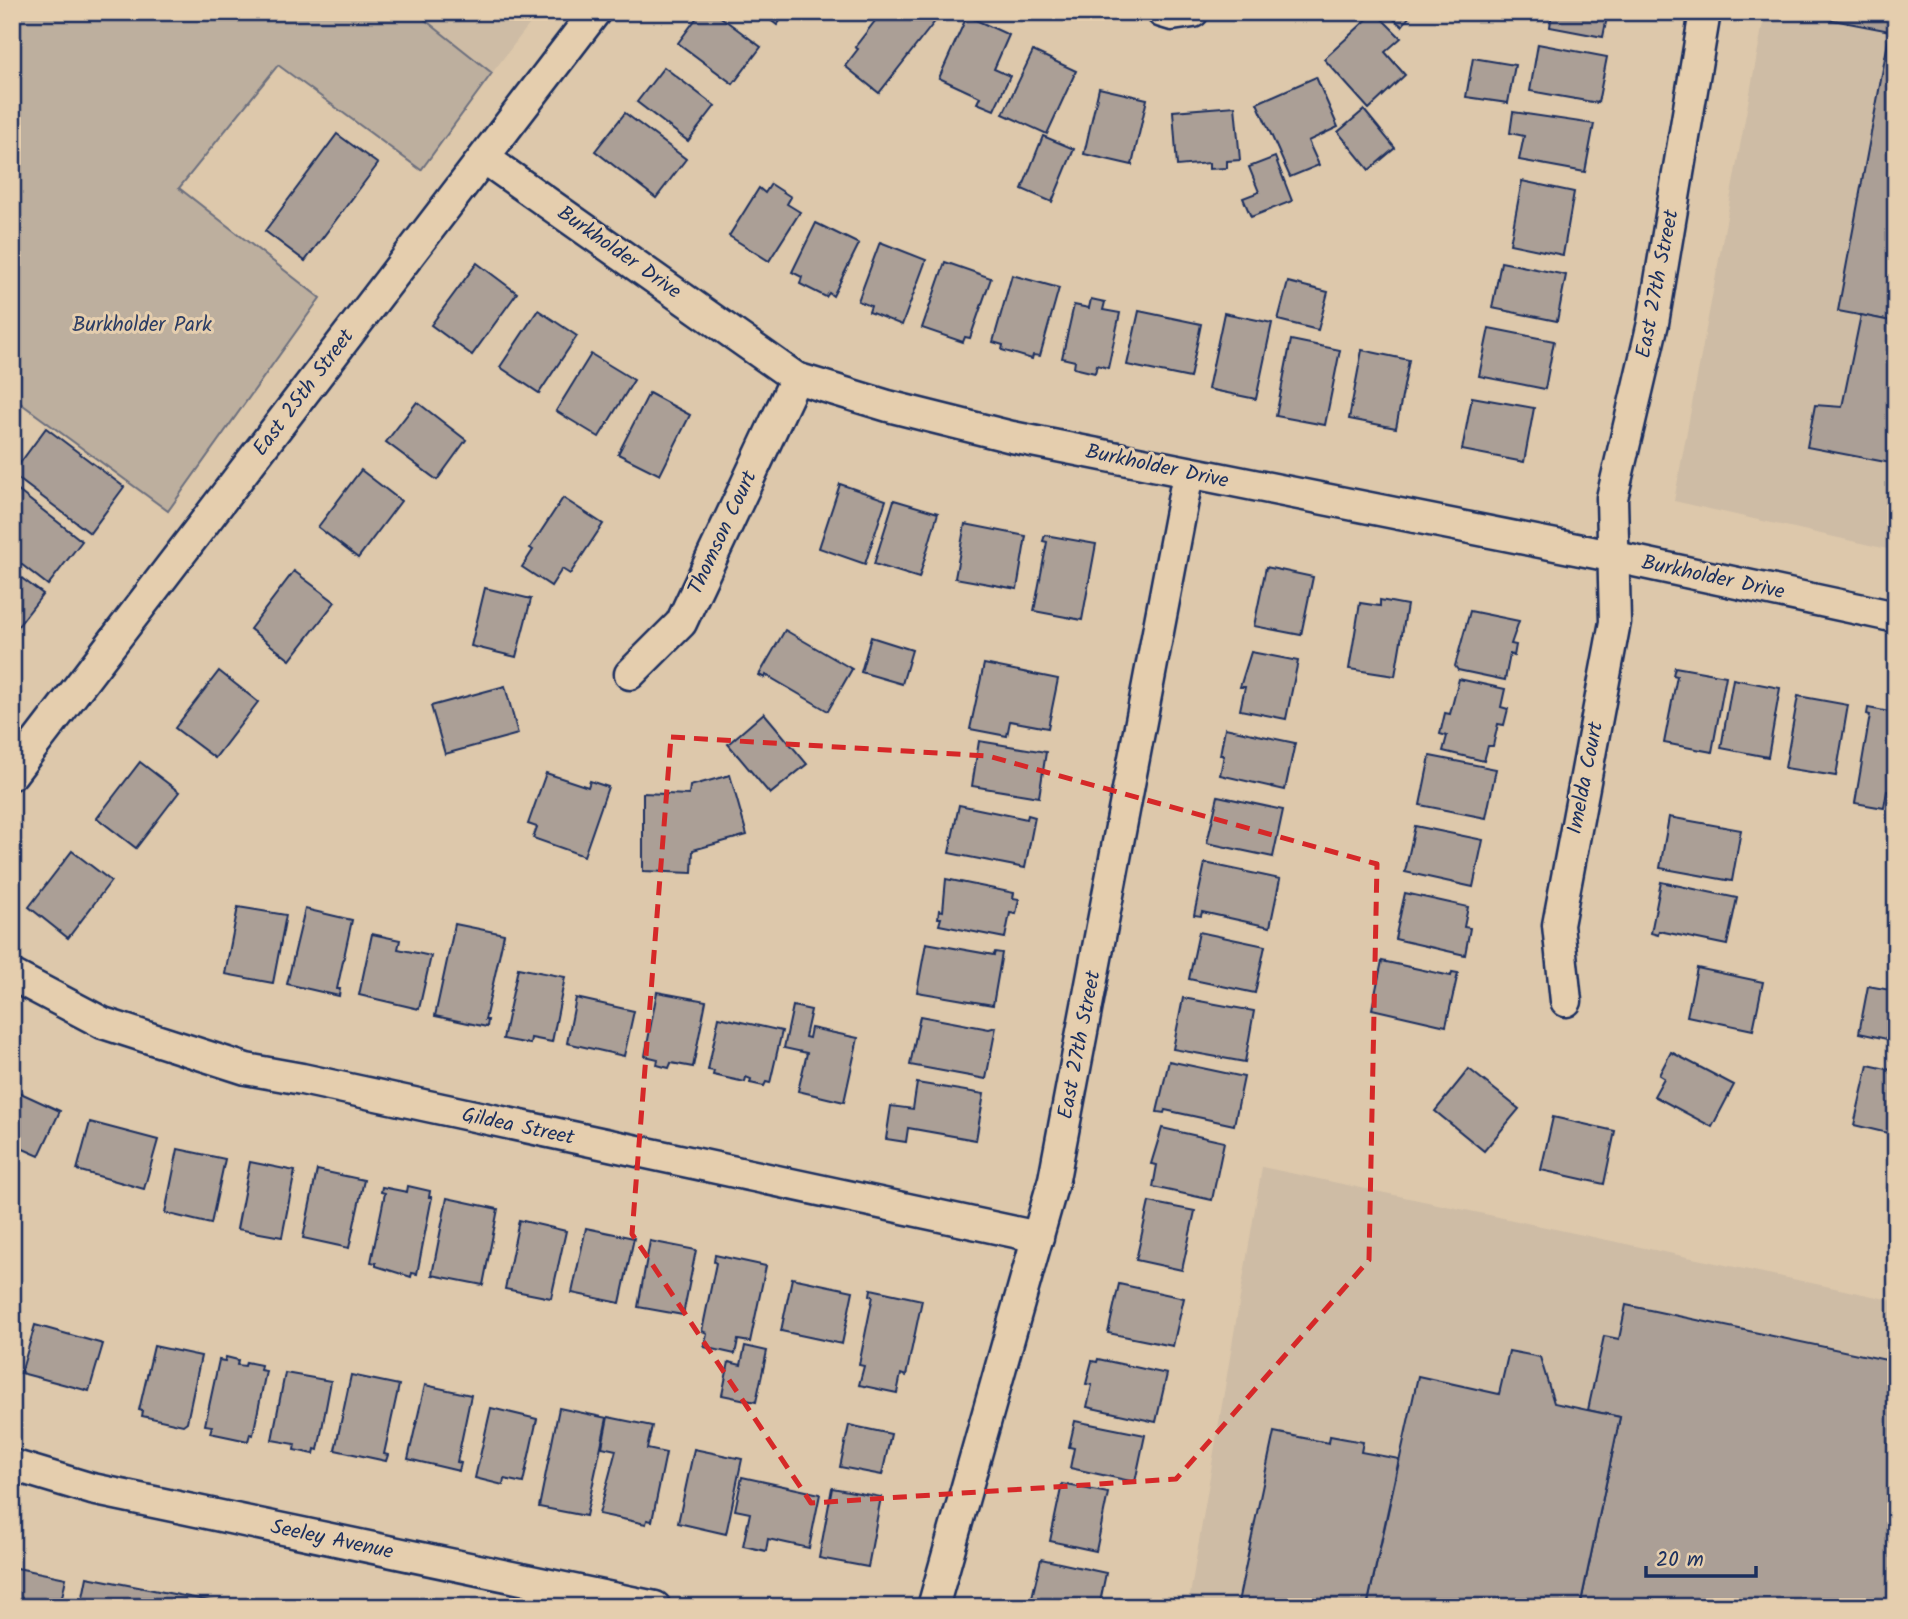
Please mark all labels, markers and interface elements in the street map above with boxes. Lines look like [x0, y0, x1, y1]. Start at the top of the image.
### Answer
street label: Burkholder Drive [550, 198, 688, 308]
street label: East 27th Street [1627, 206, 1689, 361]
park label: Burkholder Park [72, 309, 212, 342]
street label: East 25th Street [245, 322, 363, 464]
street label: Burkholder Drive [1083, 436, 1232, 498]
street label: Thomson Court [680, 464, 767, 601]
street label: Burkholder Drive [1639, 547, 1788, 609]
street label: Imelda Court [1559, 718, 1613, 837]
street label: East 27th Street [1049, 967, 1111, 1122]
street label: Gildea Street [459, 1099, 578, 1155]
street label: Seeley Avenue [268, 1511, 397, 1569]
scale bar [1646, 1535, 1756, 1579]
text: 20 m [1656, 1544, 1704, 1577]

